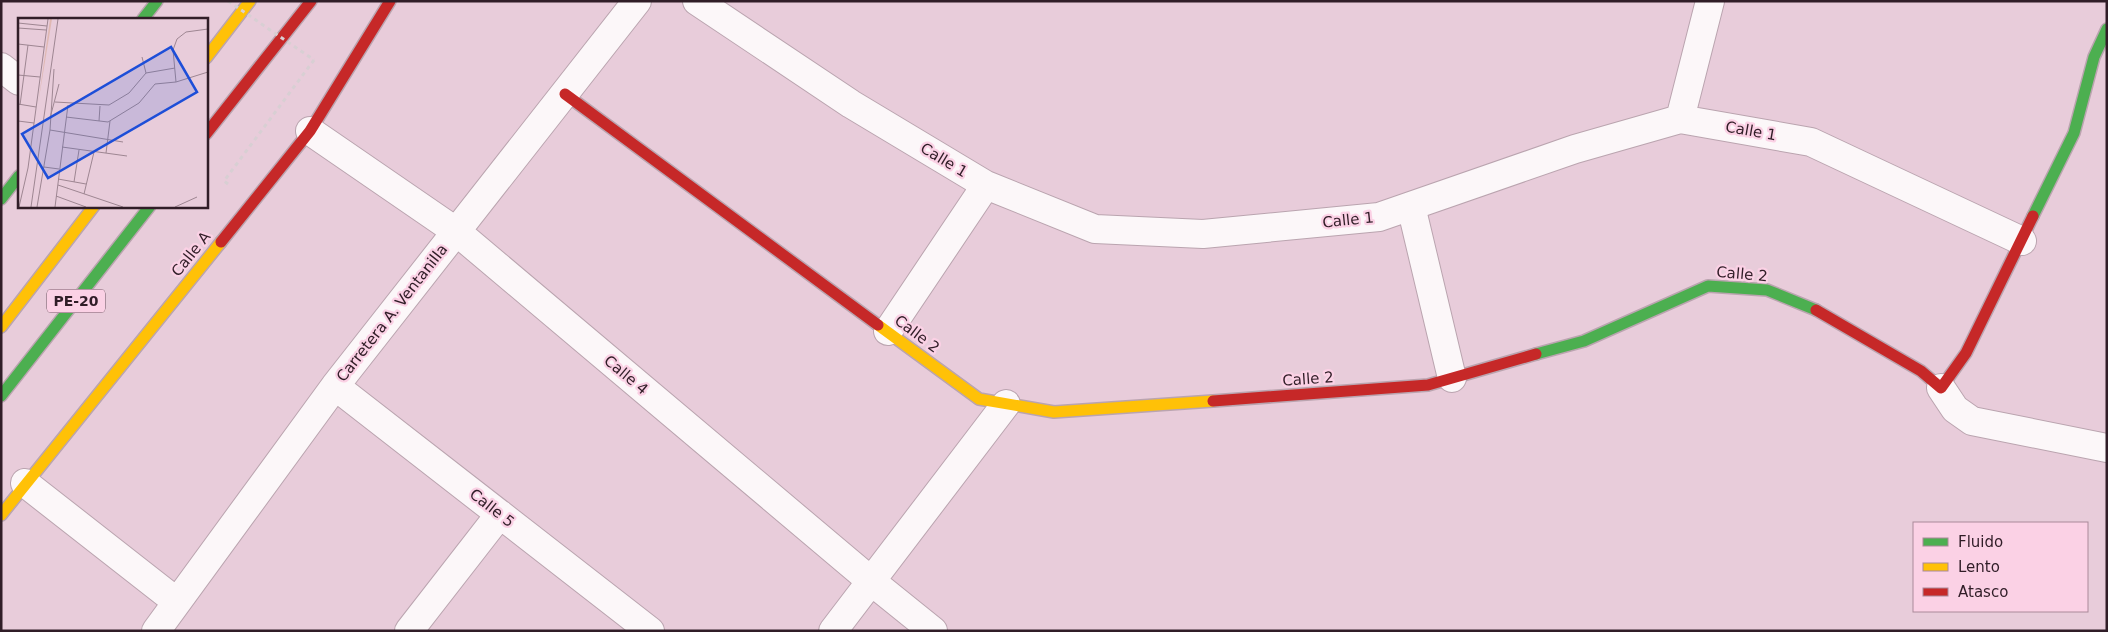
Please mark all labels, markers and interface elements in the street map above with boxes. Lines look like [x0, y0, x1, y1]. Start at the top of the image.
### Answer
inset map [18, 18, 208, 208]
street label: Calle 1 [1724, 118, 1778, 144]
street label: Calle 1 [917, 139, 971, 181]
street label: Calle 1 [1321, 208, 1375, 232]
street label: Calle A [168, 227, 215, 280]
street label: Carretera A. Ventanilla [333, 241, 451, 385]
street label: Calle 2 [1716, 263, 1768, 285]
road number: PE-20 [47, 290, 105, 312]
street label: Calle 2 [891, 311, 943, 357]
street label: Calle 4 [600, 352, 652, 398]
street label: Calle 2 [1282, 368, 1334, 390]
street label: Calle 5 [466, 485, 518, 531]
legend [1913, 522, 2088, 612]
text: Fluido [1958, 533, 2003, 551]
text: Lento [1958, 558, 2000, 576]
text: Atasco [1958, 583, 2008, 601]

